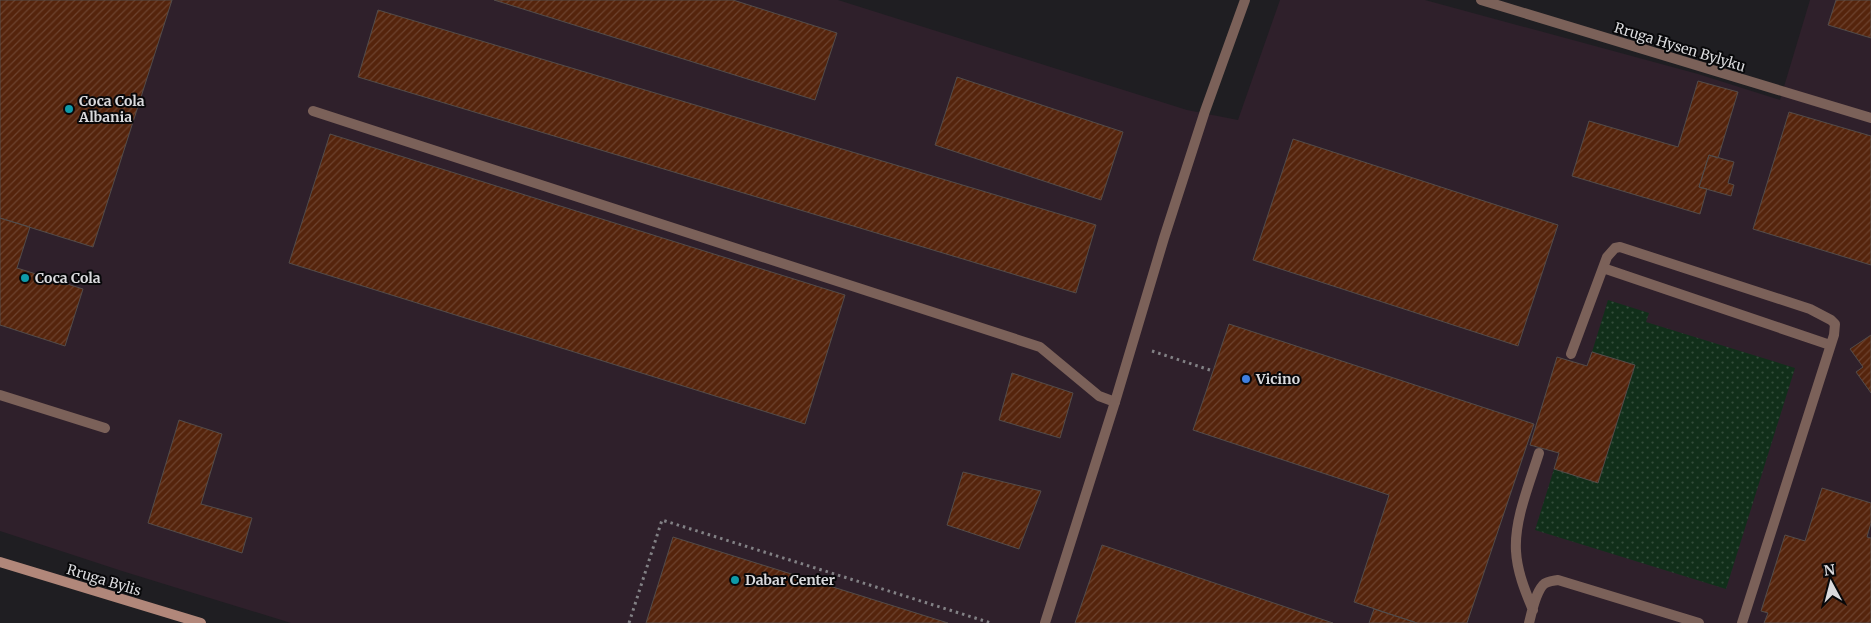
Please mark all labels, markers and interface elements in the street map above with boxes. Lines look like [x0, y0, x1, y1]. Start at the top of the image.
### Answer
street label: Rruga Hysen Bylyku [1612, 18, 1748, 76]
place label: Coca Cola Albania [78, 92, 145, 126]
marker: Coca Cola Albania [63, 103, 75, 115]
place label: Coca Cola [35, 269, 101, 287]
marker: Coca Cola [19, 272, 31, 284]
place label: Vicino [1255, 370, 1300, 388]
marker: Vicino [1240, 373, 1252, 385]
north arrow [1806, 558, 1856, 608]
street label: Rruga Bylis [65, 560, 143, 600]
text: N [1823, 560, 1836, 580]
place label: Dabar Center [745, 571, 835, 589]
marker: Dabar Center [729, 574, 741, 586]

